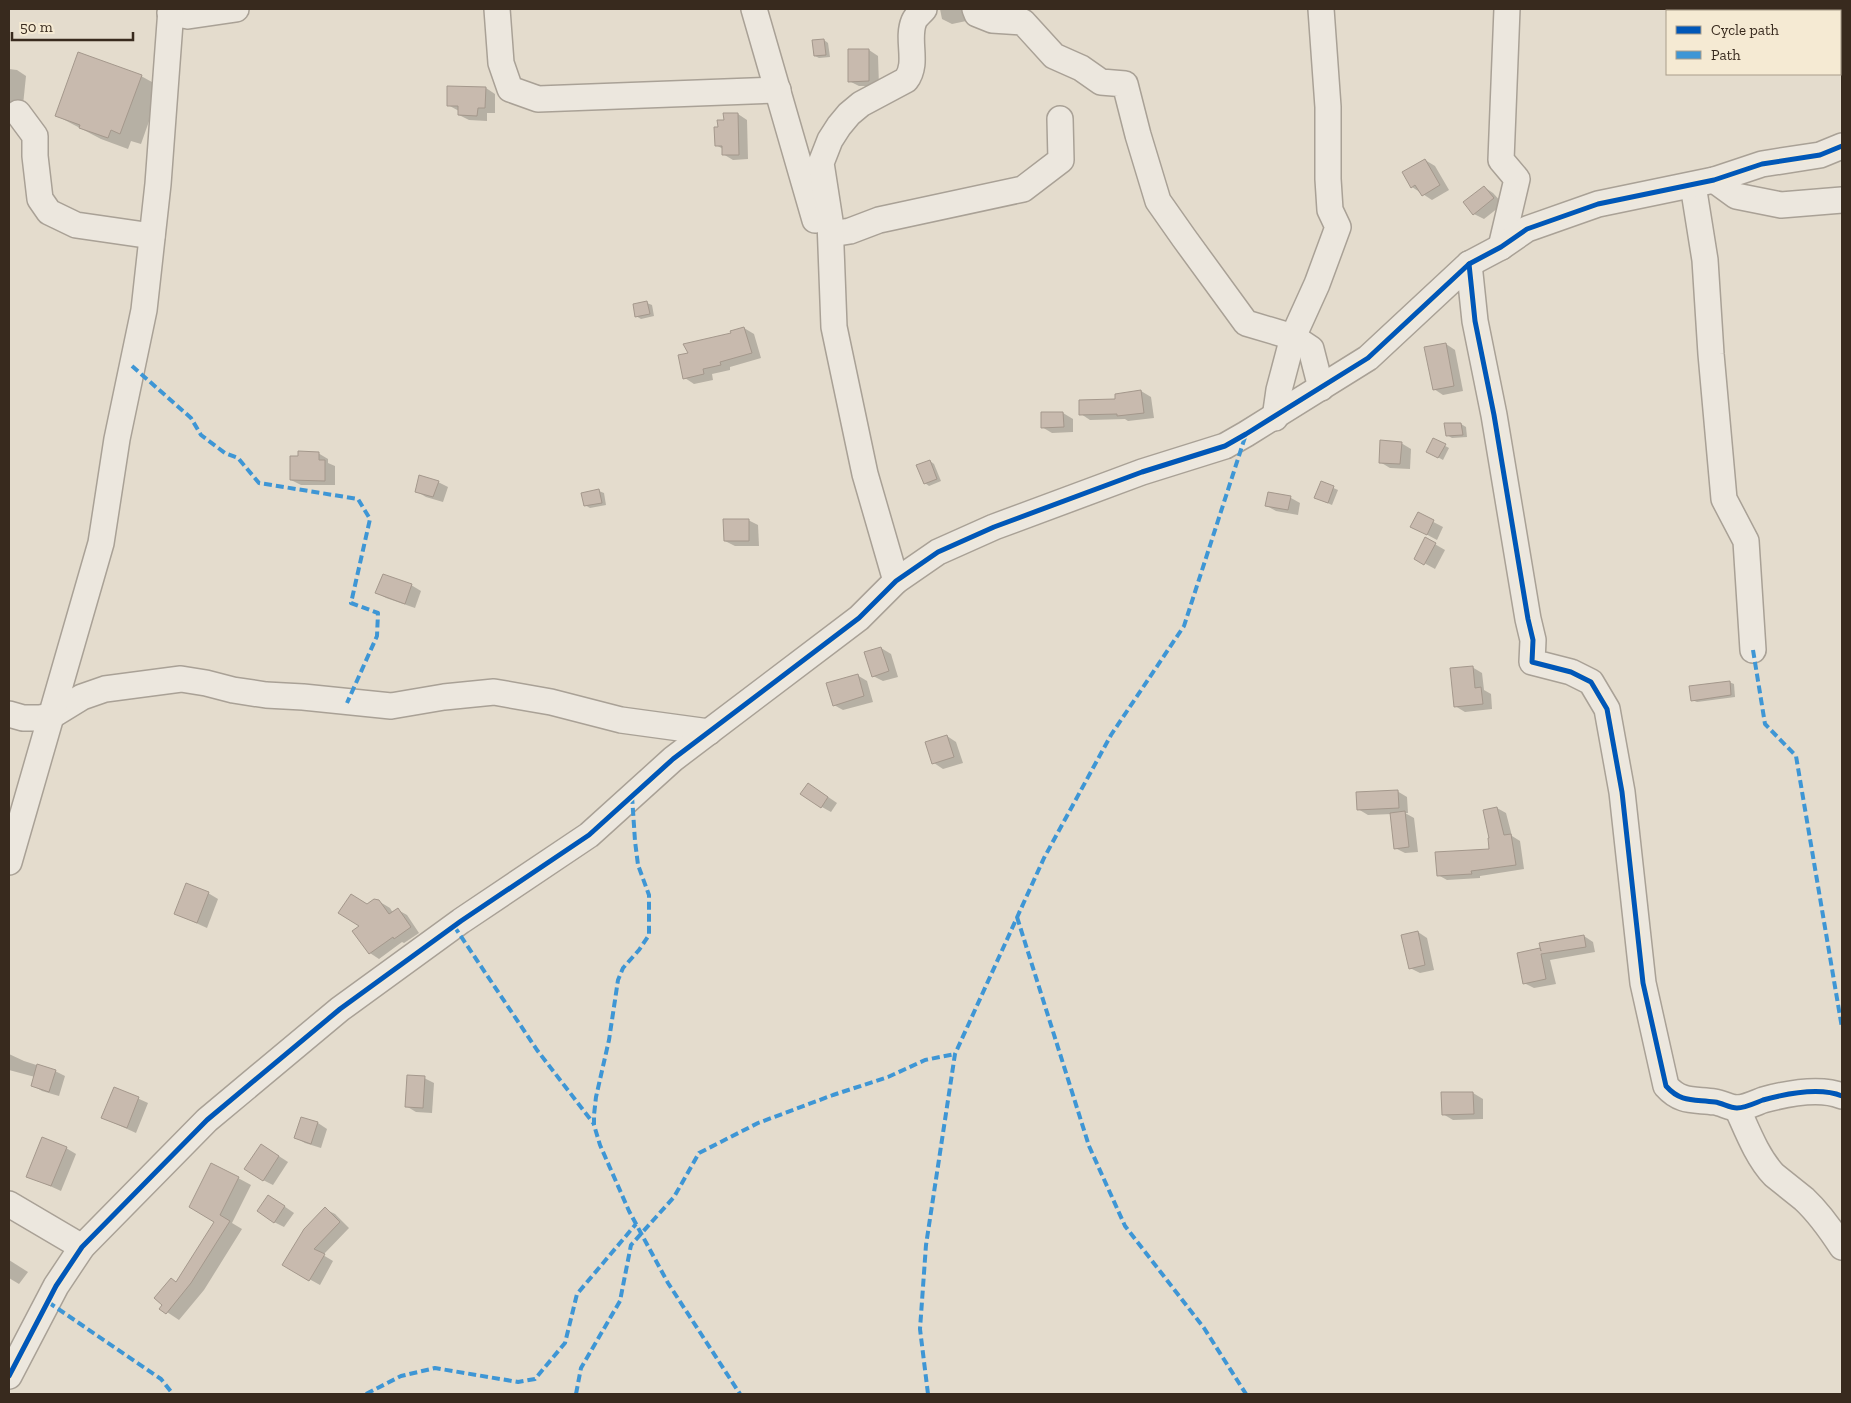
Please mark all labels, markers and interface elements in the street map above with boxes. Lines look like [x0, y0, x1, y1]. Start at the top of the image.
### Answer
scale bar [12, 10, 134, 42]
legend [1666, 10, 1841, 75]
text: 50 m [20, 18, 53, 36]
text: Cycle path [1711, 21, 1780, 39]
text: Path [1711, 46, 1741, 64]

